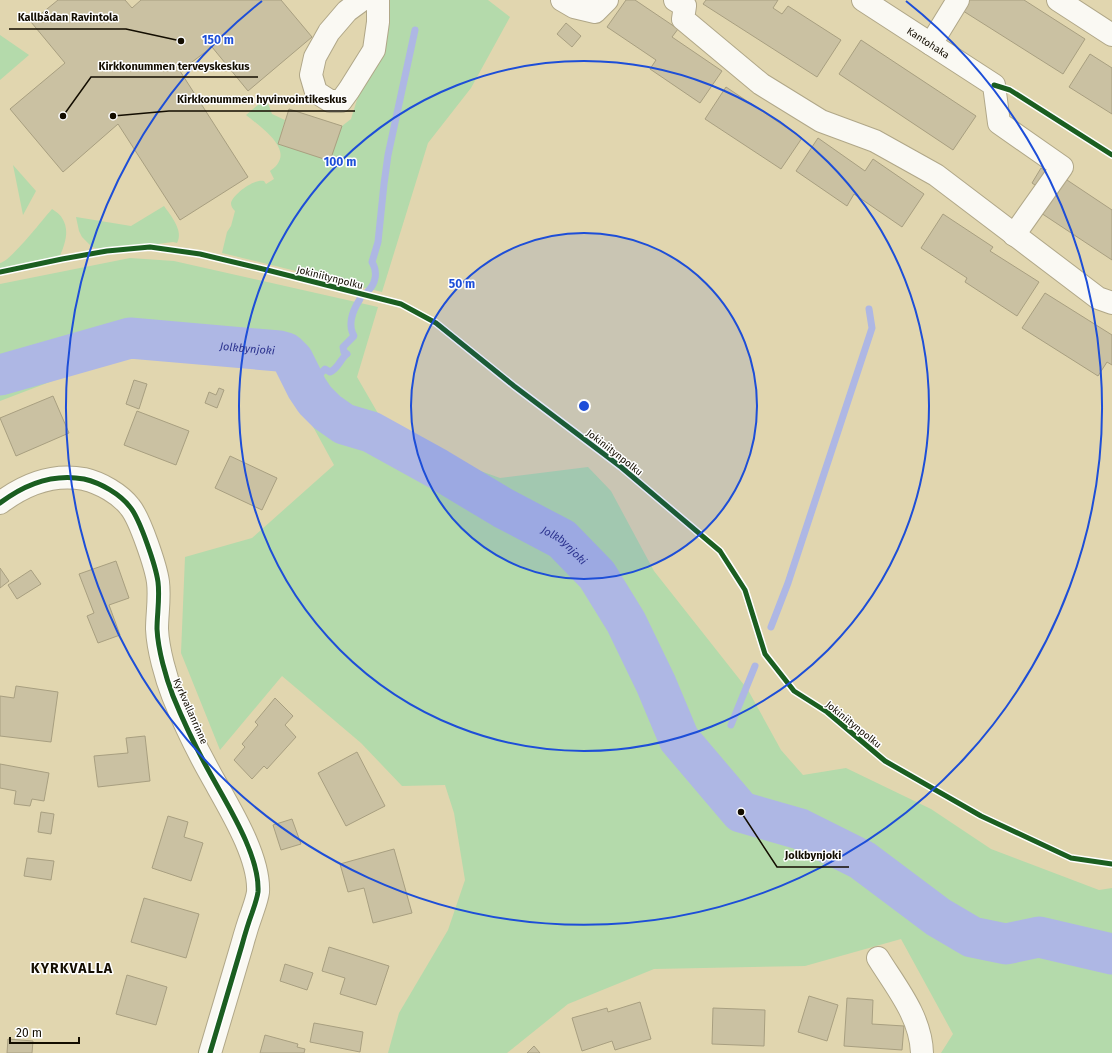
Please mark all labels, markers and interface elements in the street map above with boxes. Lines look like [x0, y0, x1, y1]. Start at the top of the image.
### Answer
callout: Kallbådan Ravintola [9, 6, 126, 29]
text: Kallbådan Ravintola [18, 11, 118, 24]
street label: Kantohaka [904, 25, 951, 61]
text: 150 m [202, 33, 234, 47]
callout: Kirkkonummen terveyskeskus [91, 54, 258, 77]
text: Kirkkonummen terveyskeskus [98, 60, 250, 73]
callout: Kirkkonummen hyvinvointikeskus [169, 88, 355, 111]
text: Kirkkonummen hyvinvointikeskus [177, 93, 348, 106]
text: 100 m [324, 155, 356, 169]
street label: Jokiniitynpolku [295, 264, 364, 292]
text: 50 m [449, 277, 475, 291]
water label: Jolkbynjoki [218, 340, 276, 358]
centre of rings [577, 399, 591, 413]
street label: Jokiniitynpolku [584, 427, 645, 479]
water label: Jolkbynjoki [538, 523, 589, 568]
street label: Kyrkvallanrinne [170, 677, 210, 746]
street label: Jokiniitynpolku [823, 699, 884, 751]
callout: Jolkbynjoki [777, 844, 849, 867]
text: Jolkbynjoki [784, 849, 841, 862]
district label: KYRKVALLA [31, 960, 113, 977]
scale bar [10, 1019, 79, 1045]
text: 20 m [16, 1026, 42, 1040]

